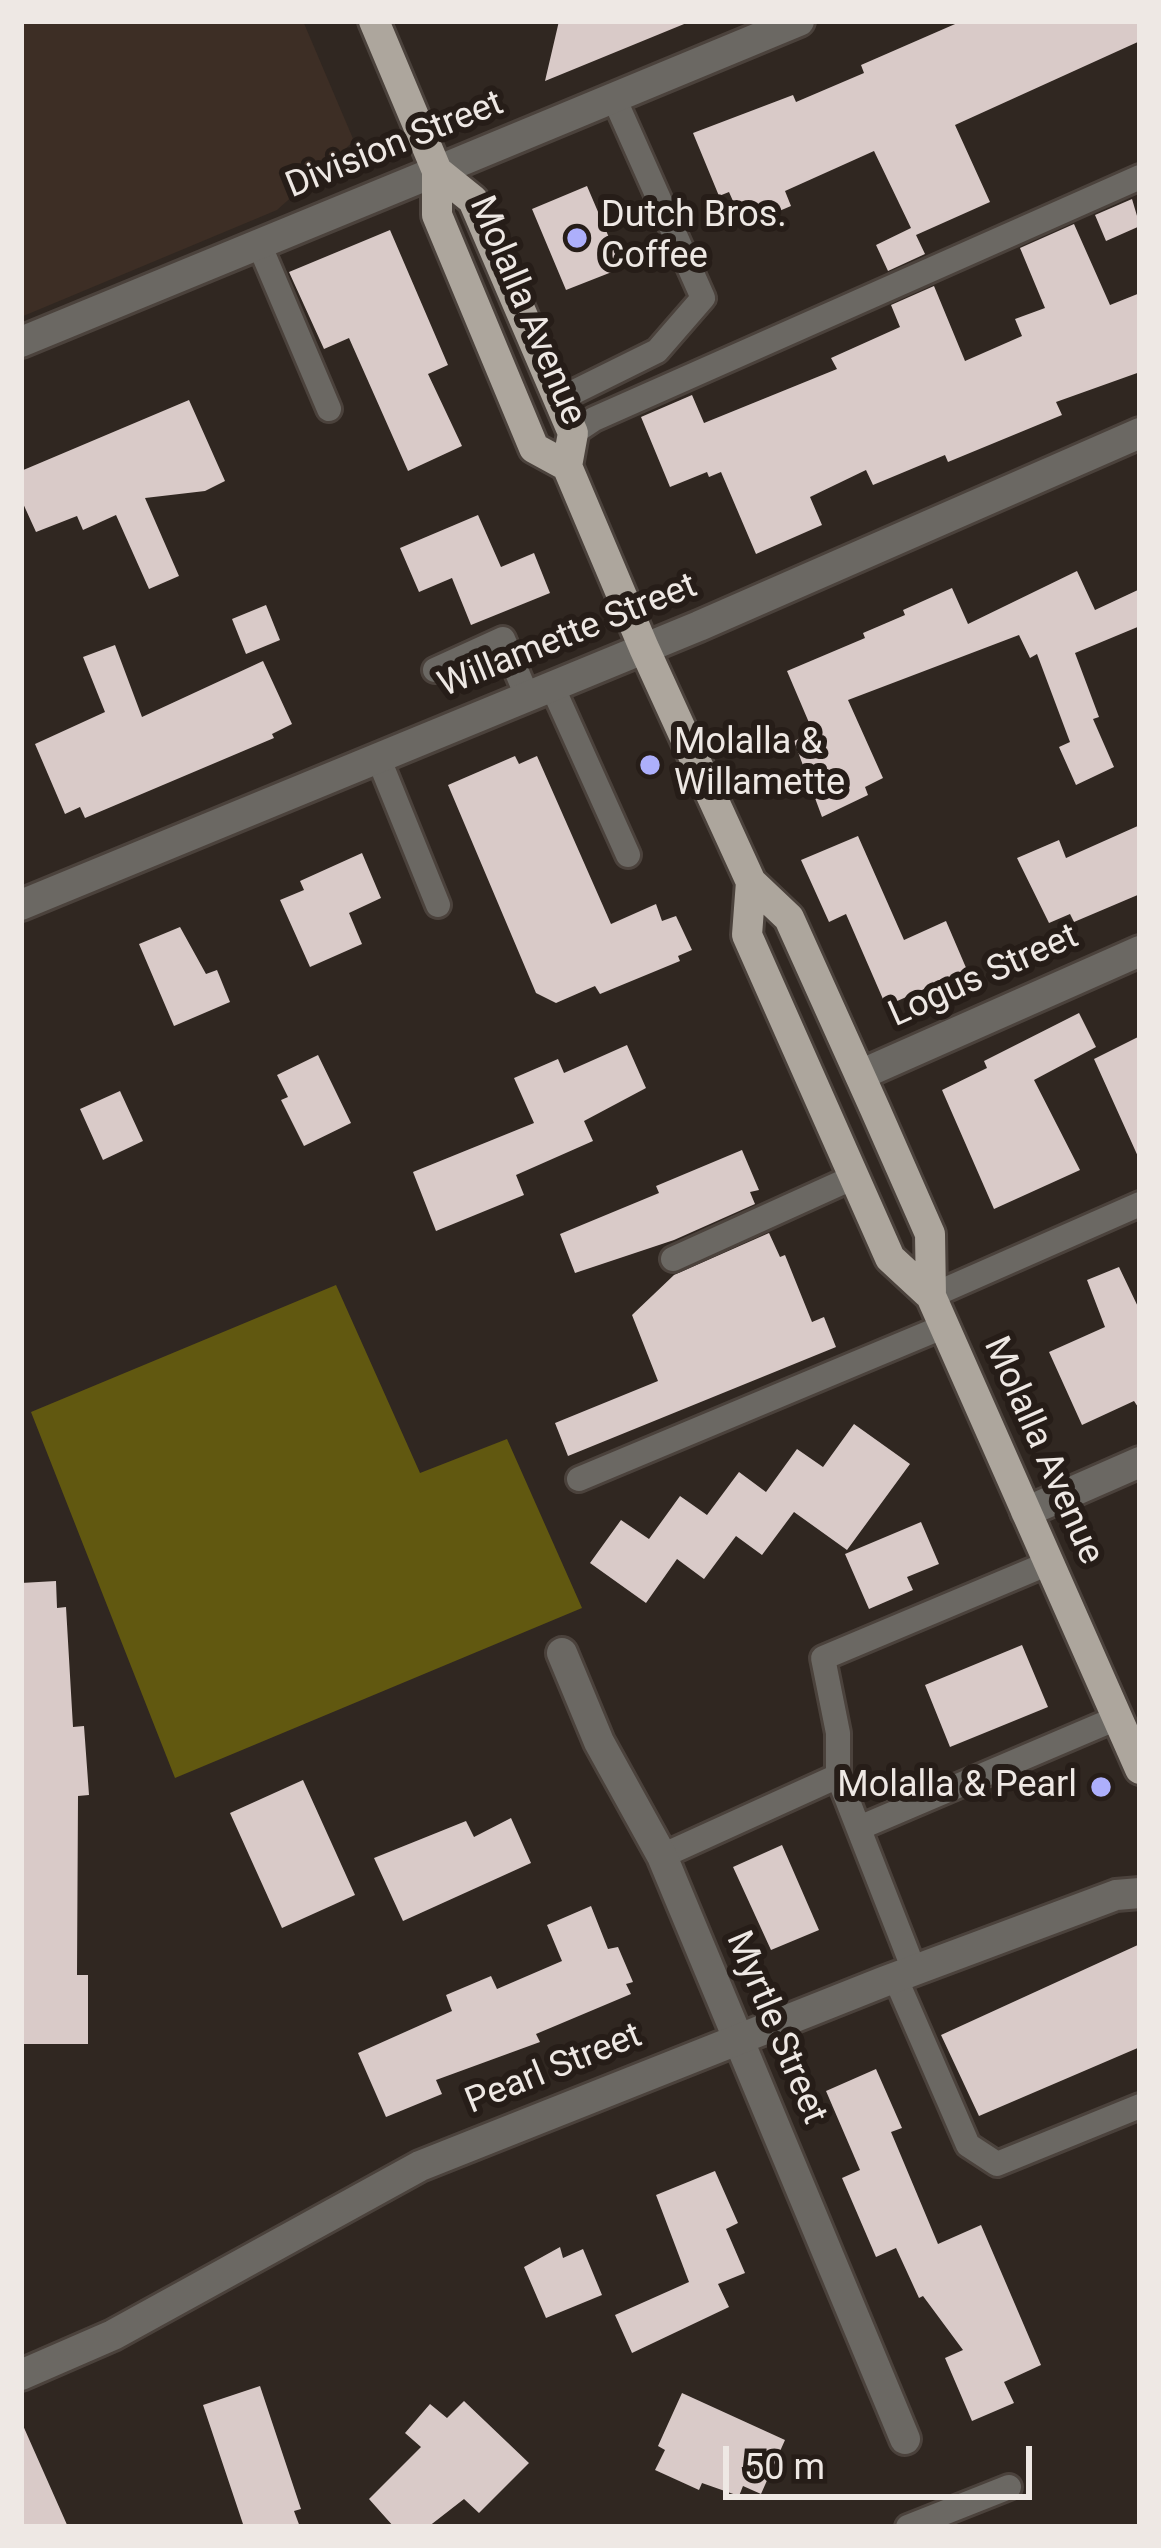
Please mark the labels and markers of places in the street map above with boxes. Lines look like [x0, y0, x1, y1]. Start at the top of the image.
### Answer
place label: Dutch Bros. Coffee [601, 195, 787, 280]
marker: Dutch Bros. Coffee [564, 225, 590, 251]
place label: Molalla & Willamette [674, 722, 845, 807]
marker: Molalla & Willamette [637, 752, 663, 778]
place label: Molalla & Pearl [837, 1765, 1077, 1809]
marker: Molalla & Pearl [1088, 1774, 1114, 1800]

